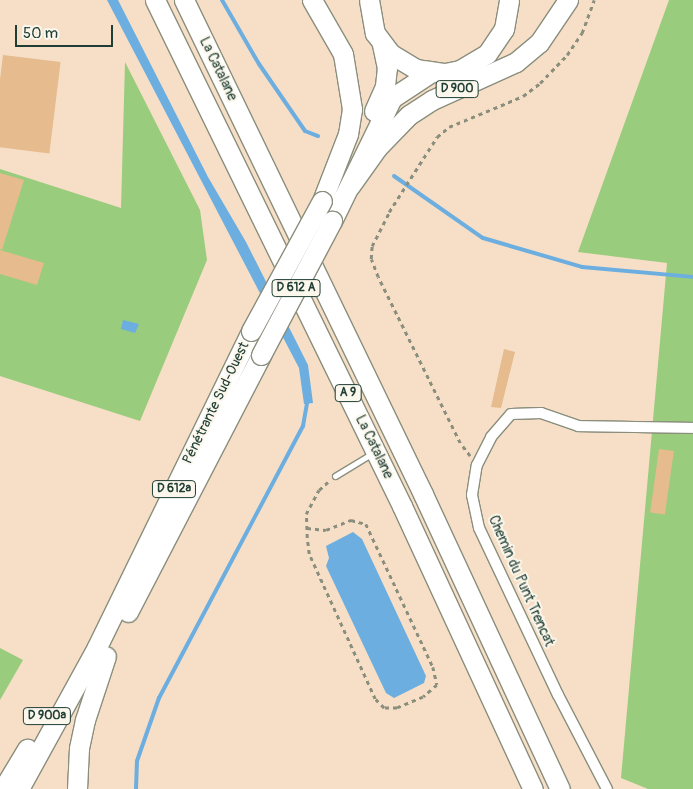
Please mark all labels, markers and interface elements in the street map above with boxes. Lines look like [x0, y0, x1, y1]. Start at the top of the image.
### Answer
scale bar [18, 15, 115, 47]
text: 50 m [23, 24, 58, 43]
street label: La Catalane [195, 35, 241, 103]
road number: D 900 [434, 80, 480, 98]
road number: D 612 A [271, 278, 321, 298]
street label: Pénétrante Sud-Ouest [179, 339, 253, 467]
road number: A 9 [334, 383, 362, 402]
street label: La Catalane [351, 413, 397, 481]
road number: D 612a [152, 479, 196, 498]
street label: Chemin du Punt Trencat [485, 513, 557, 649]
road number: D 900a [22, 706, 72, 726]

